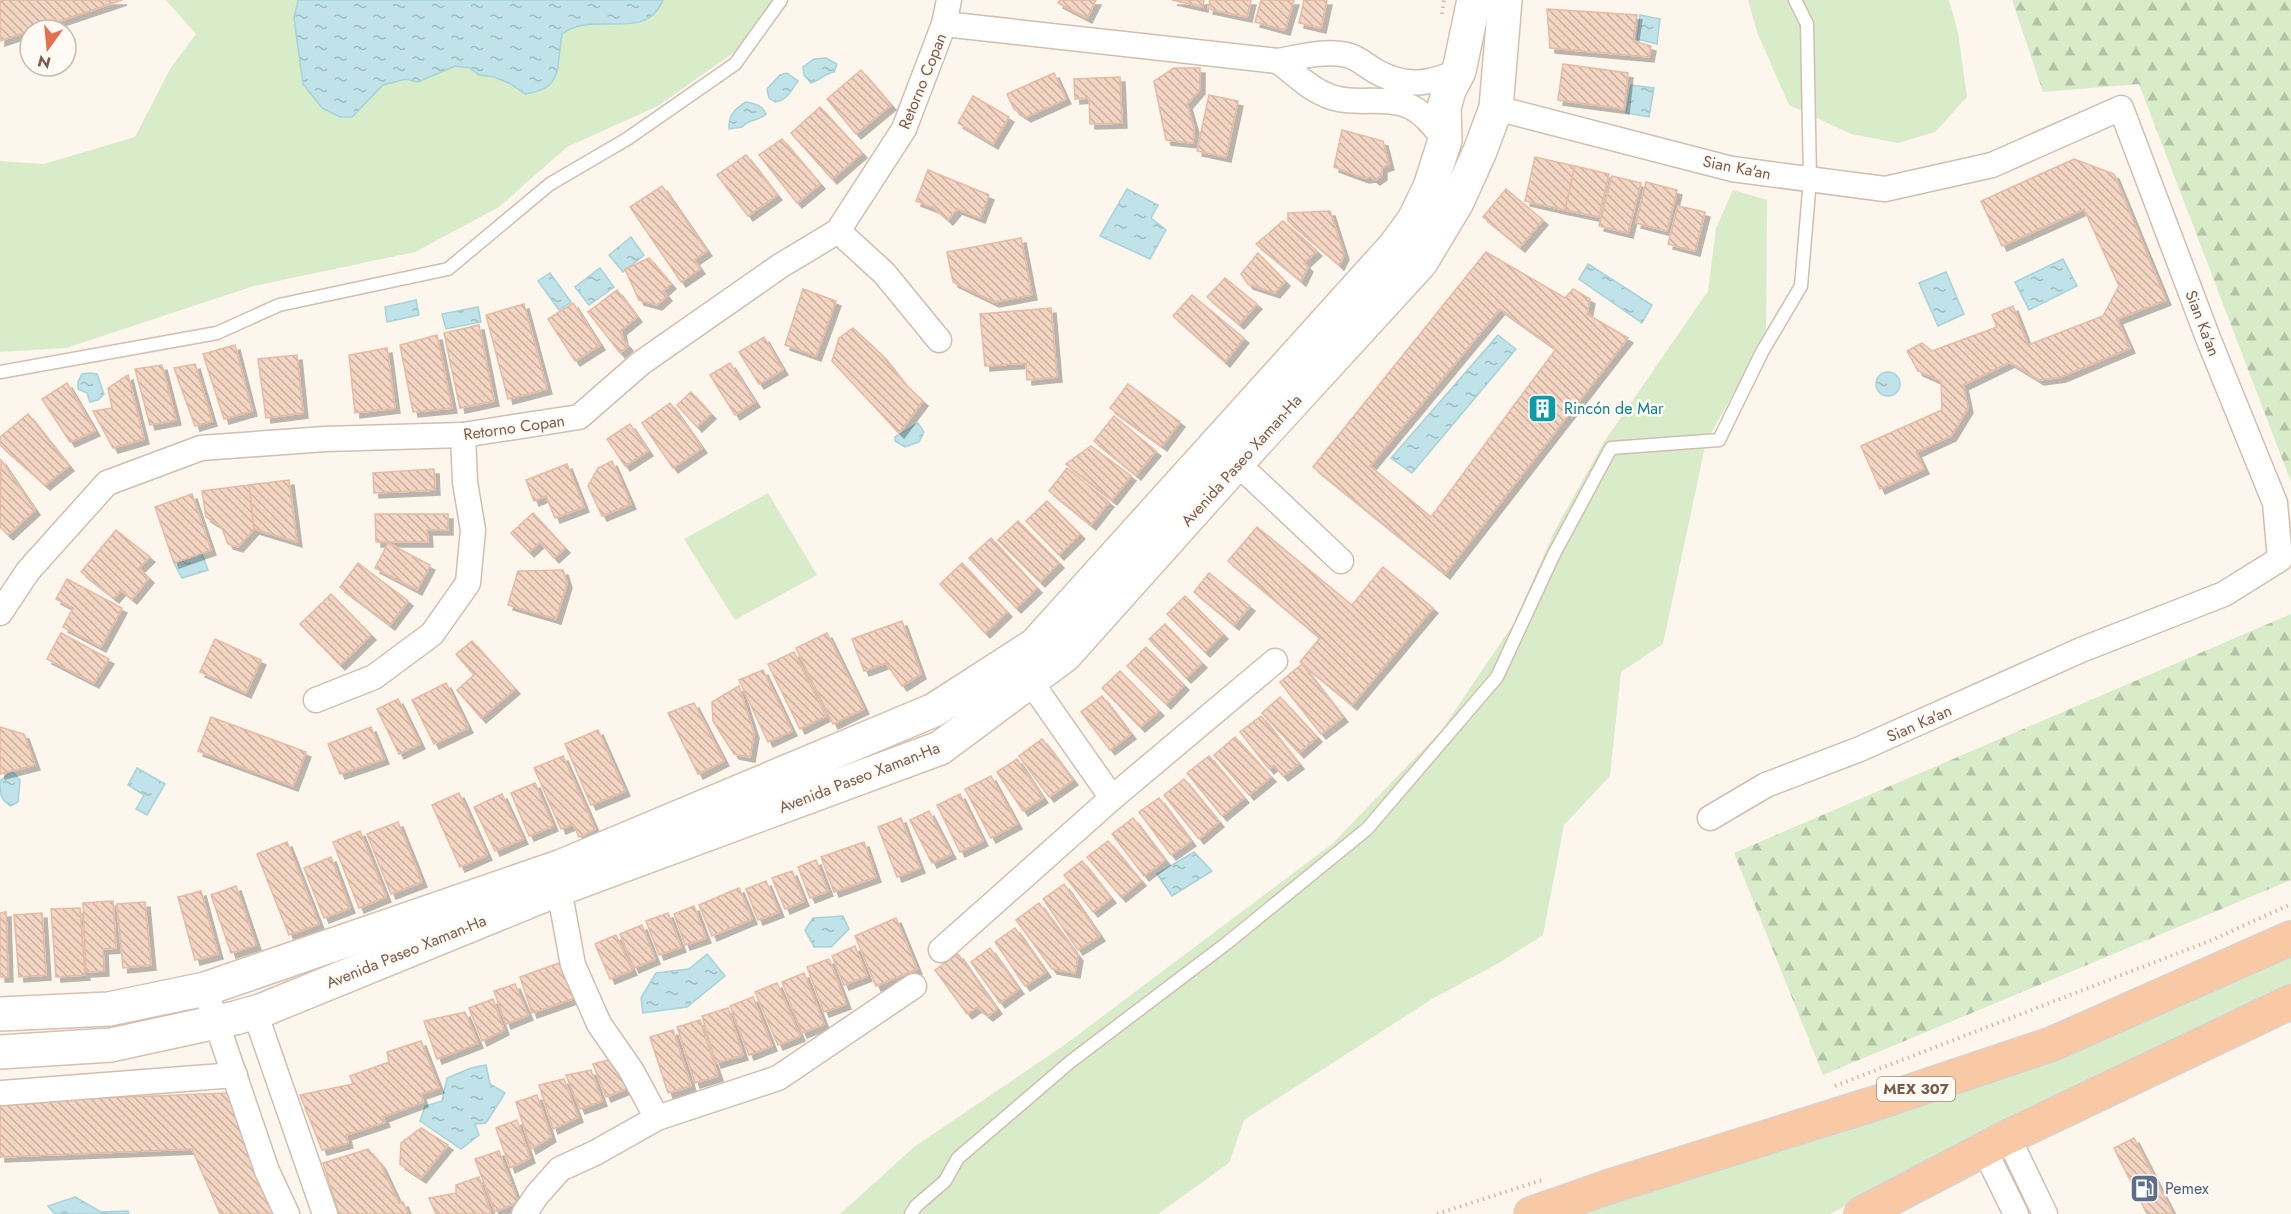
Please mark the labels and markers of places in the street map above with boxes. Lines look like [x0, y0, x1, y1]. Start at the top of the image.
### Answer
building icon: Rincón de Mar [1527, 392, 1559, 424]
place label: Rincón de Mar [1564, 397, 1664, 420]
fuel station icon: Pemex [2128, 1172, 2160, 1204]
place label: Pemex [2165, 1177, 2209, 1200]

